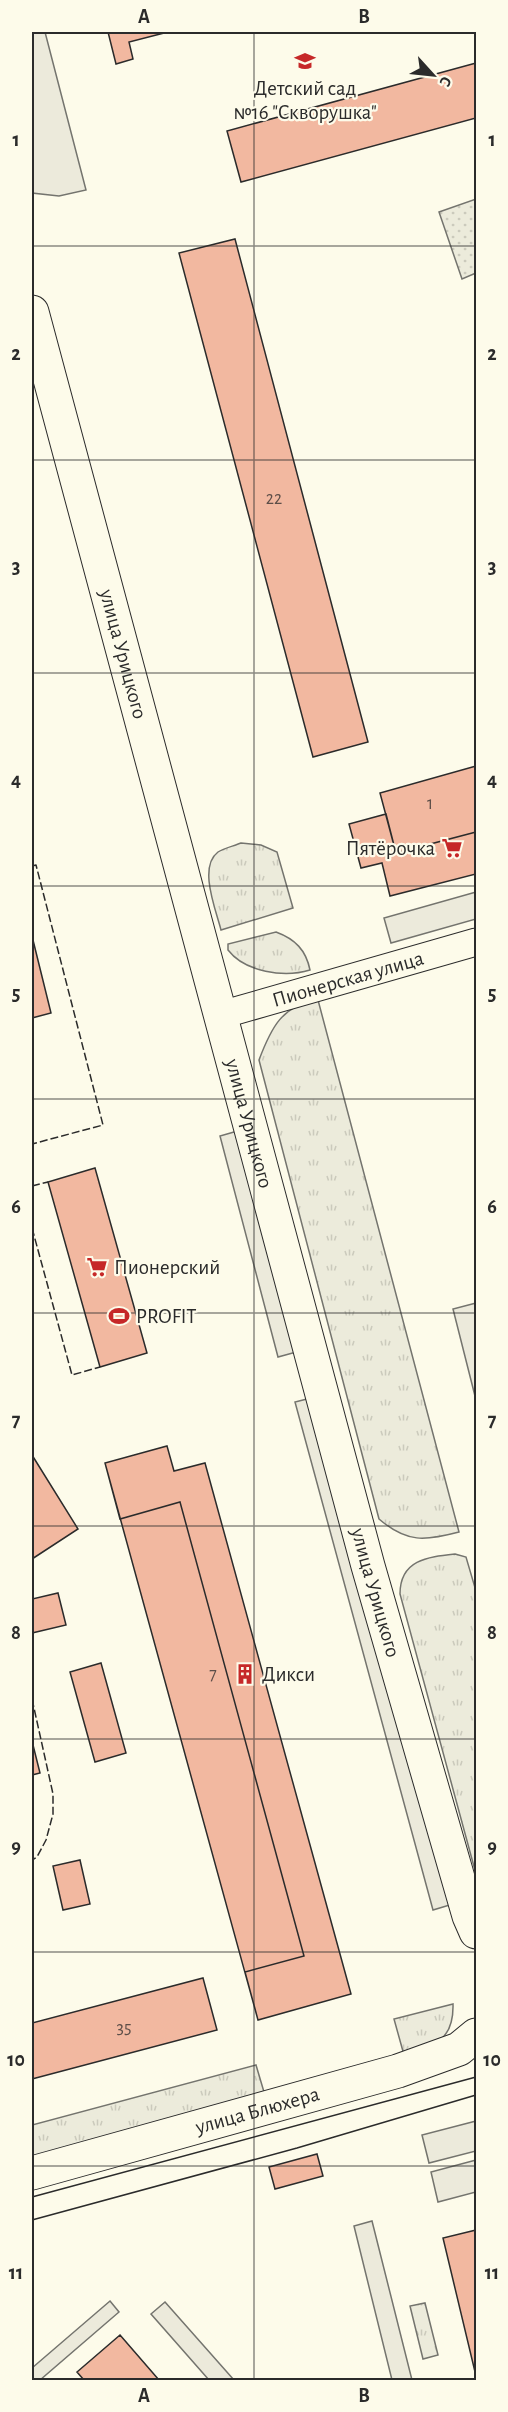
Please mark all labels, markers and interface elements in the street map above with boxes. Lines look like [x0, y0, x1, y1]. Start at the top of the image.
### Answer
text: A [138, 7, 150, 27]
text: B [358, 7, 370, 27]
north arrow [403, 45, 463, 105]
school or university icon: Детский сад №16 "Скворушка" [293, 49, 317, 73]
text: С [436, 74, 455, 89]
place label: Детский сад №16 "Скворушка" [233, 78, 377, 123]
text: 1 [12, 130, 20, 150]
text: 1 [488, 130, 496, 150]
text: 2 [11, 344, 21, 364]
text: 2 [487, 344, 497, 364]
house number: 22 [266, 490, 282, 508]
text: 3 [12, 557, 20, 577]
text: 3 [488, 557, 496, 577]
street label: улица Урицкого [96, 586, 150, 721]
text: 4 [11, 770, 21, 790]
text: 4 [487, 770, 497, 790]
house number: 1 [427, 795, 433, 813]
supermarket icon: Пятёрочка [440, 836, 464, 860]
place label: Пятёрочка [346, 838, 435, 859]
street label: Пионерская улица [270, 947, 427, 1011]
text: 5 [12, 984, 20, 1004]
text: 5 [488, 984, 496, 1004]
street label: улица Урицкого [221, 1056, 276, 1190]
text: 6 [11, 1197, 21, 1217]
text: 6 [487, 1197, 497, 1217]
supermarket icon: Пионерский [85, 1255, 109, 1279]
place label: Пионерский [114, 1257, 220, 1278]
sports icon: PROFIT [107, 1304, 131, 1328]
place label: PROFIT [136, 1306, 196, 1327]
text: 7 [12, 1410, 21, 1430]
text: 7 [488, 1410, 497, 1430]
street label: улица Урицкого [347, 1525, 404, 1660]
text: 8 [11, 1623, 21, 1643]
text: 8 [487, 1623, 497, 1643]
building icon: Дикси [233, 1662, 257, 1686]
place label: Дикси [262, 1664, 315, 1685]
house number: 7 [209, 1666, 217, 1684]
text: 9 [11, 1837, 21, 1857]
text: 9 [487, 1837, 497, 1857]
house number: 35 [117, 2019, 131, 2037]
text: 10 [7, 2050, 25, 2070]
text: 10 [483, 2050, 501, 2070]
street label: улица Блюхера [192, 2083, 322, 2138]
text: 11 [9, 2263, 23, 2283]
text: 11 [485, 2263, 499, 2283]
text: A [138, 2386, 150, 2406]
text: B [358, 2386, 370, 2406]

